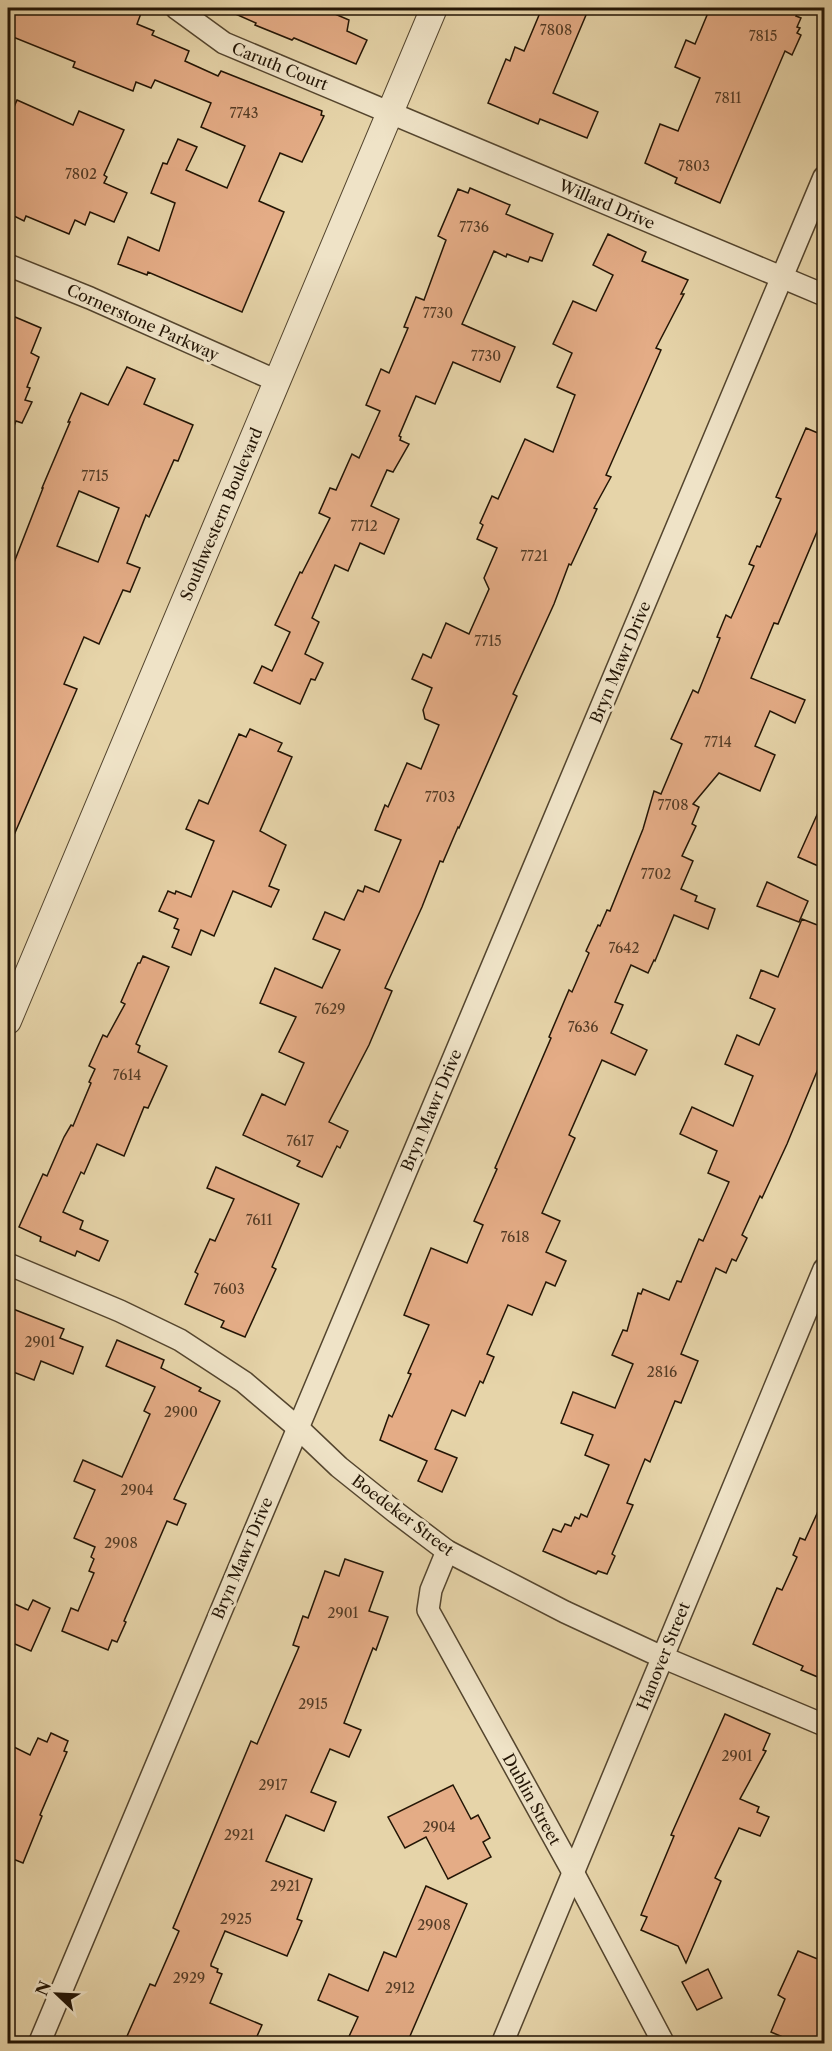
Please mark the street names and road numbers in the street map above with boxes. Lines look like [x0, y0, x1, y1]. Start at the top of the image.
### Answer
street label: Caruth Court [229, 38, 331, 94]
street label: Willard Drive [555, 174, 658, 233]
street label: Cornerstone Parkway [64, 279, 223, 365]
street label: Southwestern Boulevard [175, 424, 267, 603]
street label: Bryn Mawr Drive [585, 598, 655, 726]
street label: Bryn Mawr Drive [396, 1046, 466, 1174]
street label: Boedeker Street [348, 1470, 458, 1560]
street label: Bryn Mawr Drive [207, 1494, 277, 1622]
street label: Hanover Street [632, 1599, 694, 1713]
street label: Dublin Street [499, 1750, 566, 1849]

